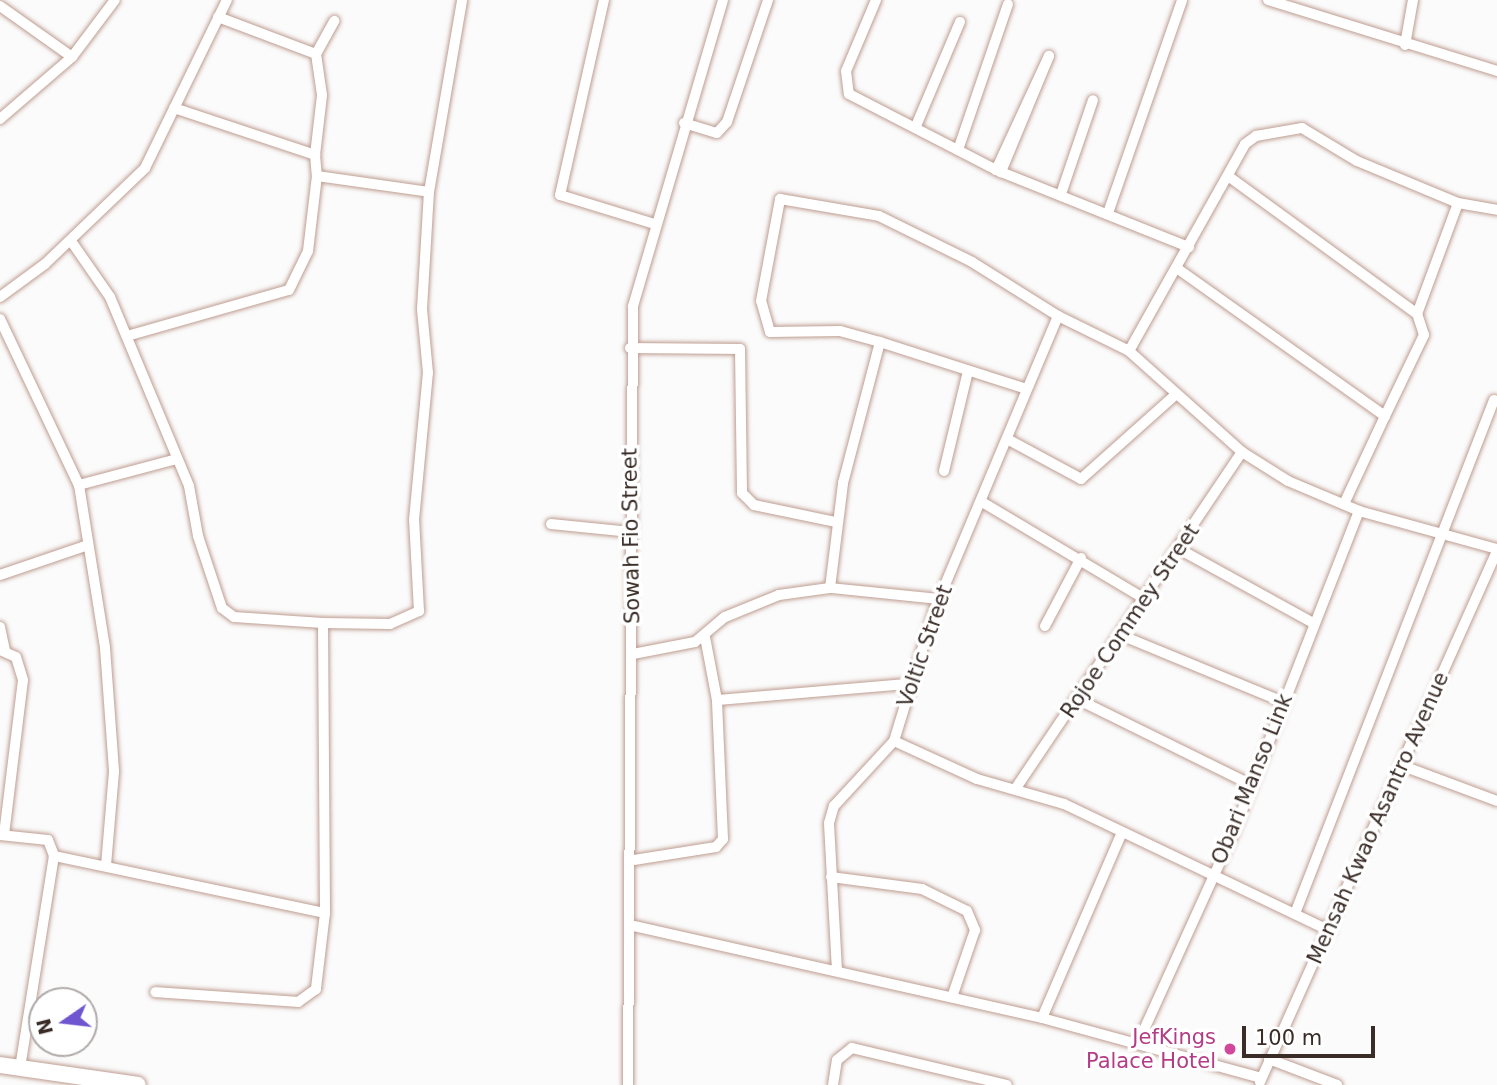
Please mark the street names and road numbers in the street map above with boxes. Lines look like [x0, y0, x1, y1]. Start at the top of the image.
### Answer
street label: Sowah Fio Street [617, 448, 645, 624]
street label: Rojoe Commey Street [1056, 519, 1204, 723]
street label: Voltic Street [892, 582, 958, 710]
street label: Mensah Kwao Asantro Avenue [1302, 668, 1454, 968]
street label: Obari Manso Link [1206, 690, 1298, 868]

